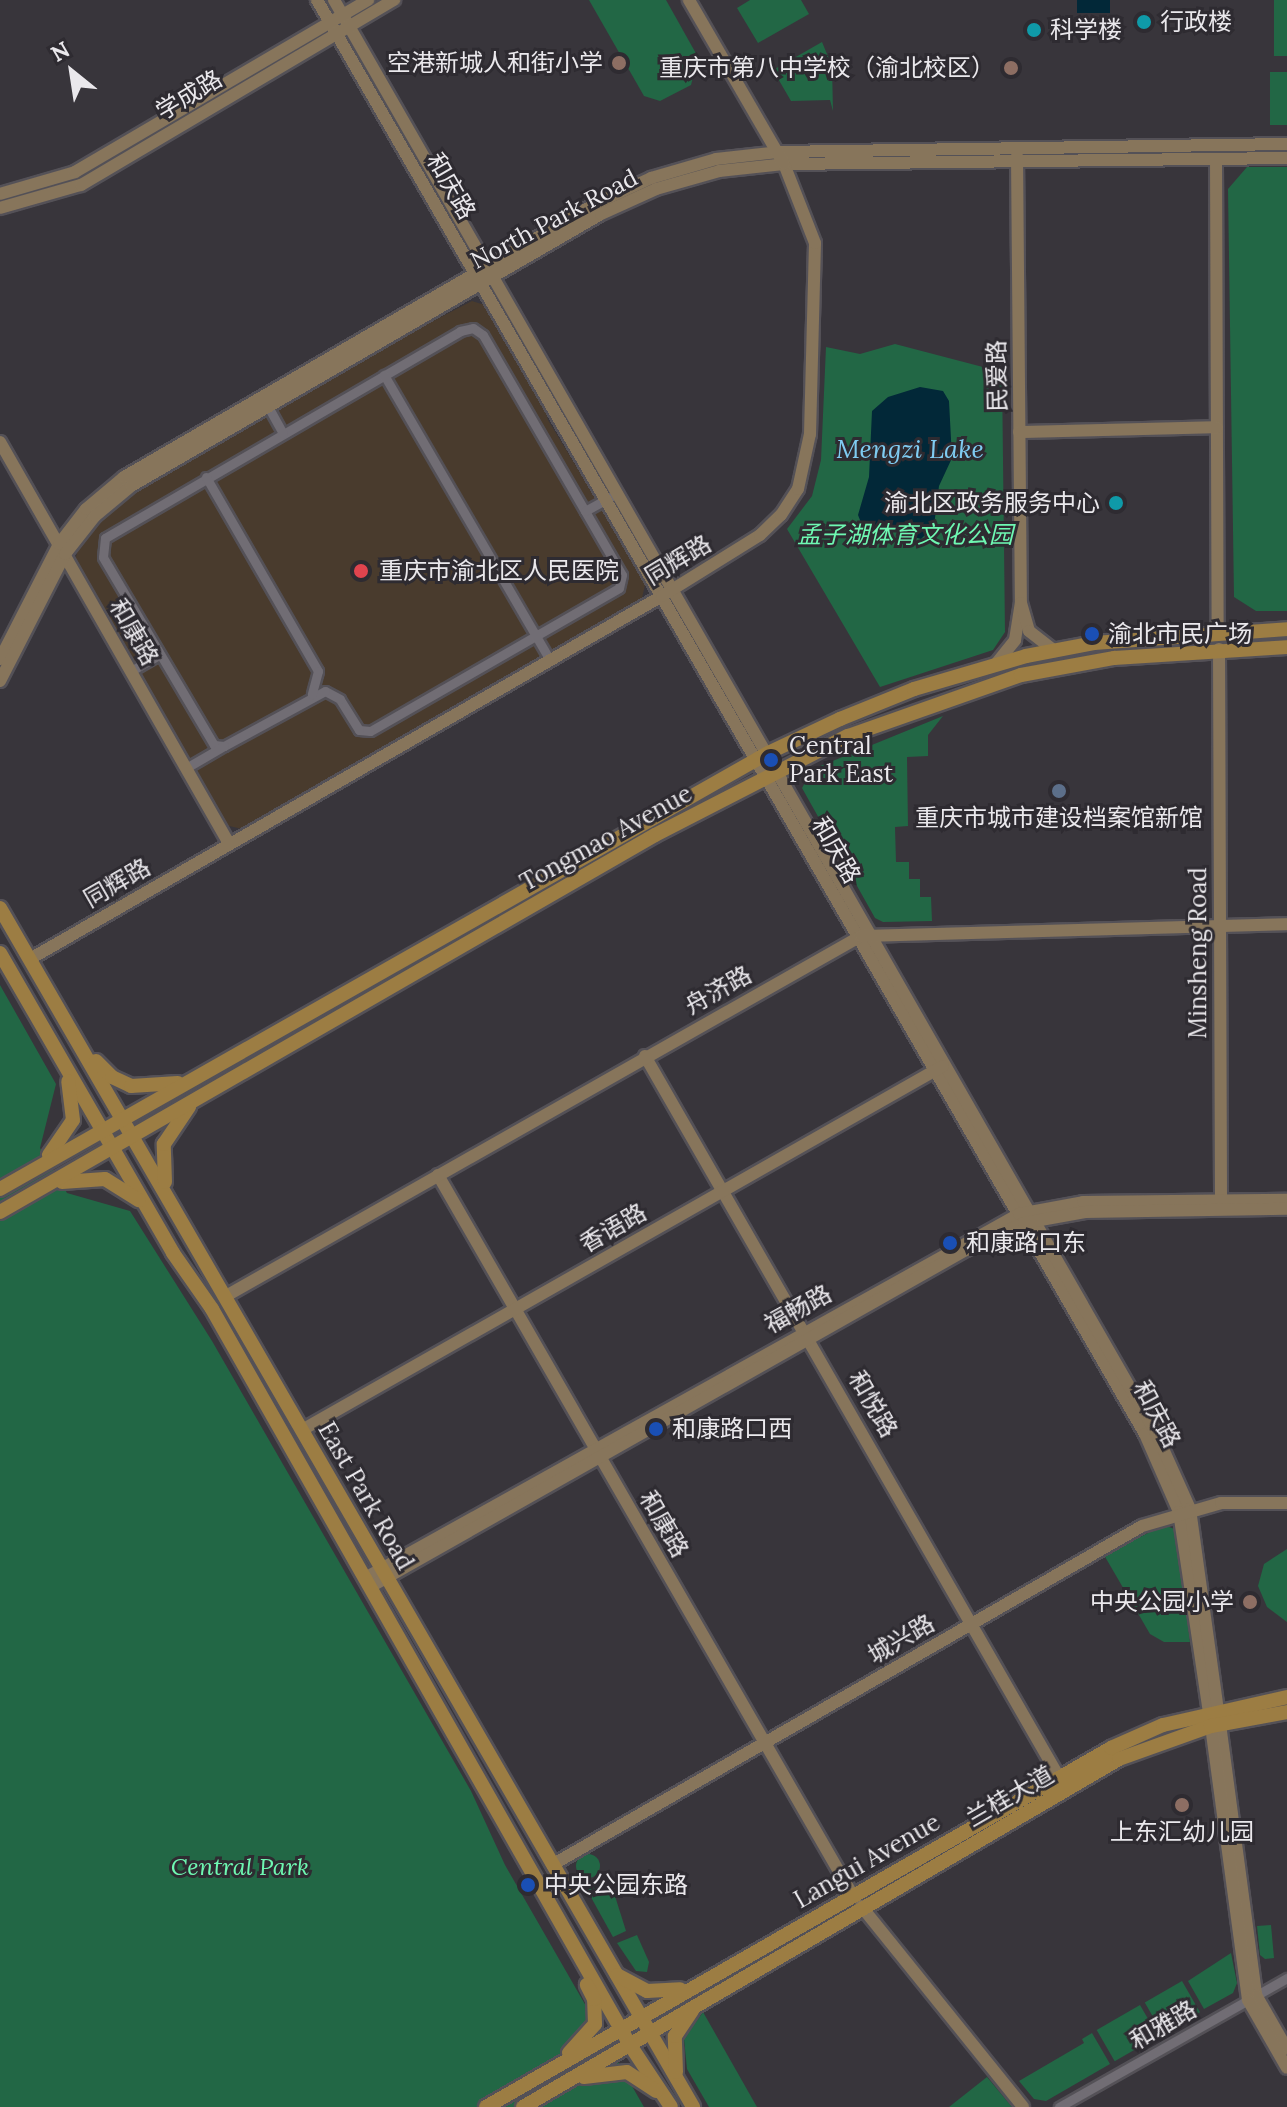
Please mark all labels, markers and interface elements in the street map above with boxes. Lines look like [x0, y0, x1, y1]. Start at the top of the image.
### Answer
place label: 行政楼 [1160, 8, 1232, 36]
marker: 行政楼 [1135, 13, 1153, 31]
place label: 科学楼 [1050, 16, 1122, 44]
marker: 科学楼 [1025, 21, 1043, 39]
north arrow [32, 32, 112, 112]
text: N [46, 35, 74, 68]
place label: 空港新城人和街小学 [387, 49, 603, 77]
marker: 空港新城人和街小学 [610, 54, 628, 72]
place label: 重庆市第八中学校（渝北校区） [659, 54, 995, 82]
marker: 重庆市第八中学校（渝北校区） [1002, 59, 1020, 77]
street label: 学成路 [151, 64, 227, 126]
street label: 和庆路 [421, 148, 481, 224]
street label: North Park Road [466, 163, 642, 275]
street label: 民爱路 [982, 340, 1012, 412]
water label: Mengzi Lake [836, 433, 984, 465]
place label: 渝北区政务服务中心 [884, 489, 1100, 517]
marker: 渝北区政务服务中心 [1107, 494, 1125, 512]
park label: 孟子湖体育文化公园 [797, 521, 1013, 549]
street label: 同辉路 [640, 529, 716, 591]
place label: 重庆市渝北区人民医院 [379, 557, 619, 585]
marker: 重庆市渝北区人民医院 [350, 560, 372, 582]
street label: 和康路 [104, 594, 164, 670]
place label: 渝北市民广场 [1108, 620, 1252, 648]
marker: 渝北市民广场 [1083, 625, 1101, 643]
place label: Central Park East [789, 732, 893, 788]
marker: Central Park East [760, 749, 782, 771]
street label: Tongmao Avenue [515, 779, 697, 897]
marker: 重庆市城市建设档案馆新馆 [1050, 782, 1068, 800]
place label: 重庆市城市建设档案馆新馆 [915, 804, 1203, 832]
street label: 和庆路 [806, 812, 866, 888]
street label: 同辉路 [79, 853, 155, 913]
street label: Minsheng Road [1184, 867, 1212, 1039]
street label: 舟济路 [680, 960, 756, 1020]
street label: 香语路 [575, 1198, 651, 1258]
place label: 和康路口东 [966, 1229, 1086, 1257]
marker: 和康路口东 [941, 1234, 959, 1252]
street label: 福畅路 [760, 1279, 836, 1339]
street label: 和悦路 [843, 1366, 903, 1442]
street label: 和庆路 [1127, 1375, 1187, 1453]
place label: 和康路口西 [672, 1415, 792, 1443]
street label: East Park Road [312, 1417, 420, 1575]
marker: 和康路口西 [647, 1420, 665, 1438]
street label: 和康路 [634, 1486, 694, 1562]
place label: 中央公园小学 [1090, 1588, 1234, 1616]
marker: 中央公园小学 [1241, 1593, 1259, 1611]
street label: 城兴路 [863, 1609, 939, 1669]
street label: 兰桂大道 [961, 1760, 1059, 1832]
marker: 上东汇幼儿园 [1173, 1796, 1191, 1814]
street label: Langui Avenue [789, 1808, 945, 1914]
place label: 上东汇幼儿园 [1110, 1818, 1254, 1846]
park label: Central Park [171, 1853, 309, 1881]
place label: 中央公园东路 [544, 1871, 688, 1899]
marker: 中央公园东路 [519, 1876, 537, 1894]
street label: 和雅路 [1125, 1995, 1201, 2055]

